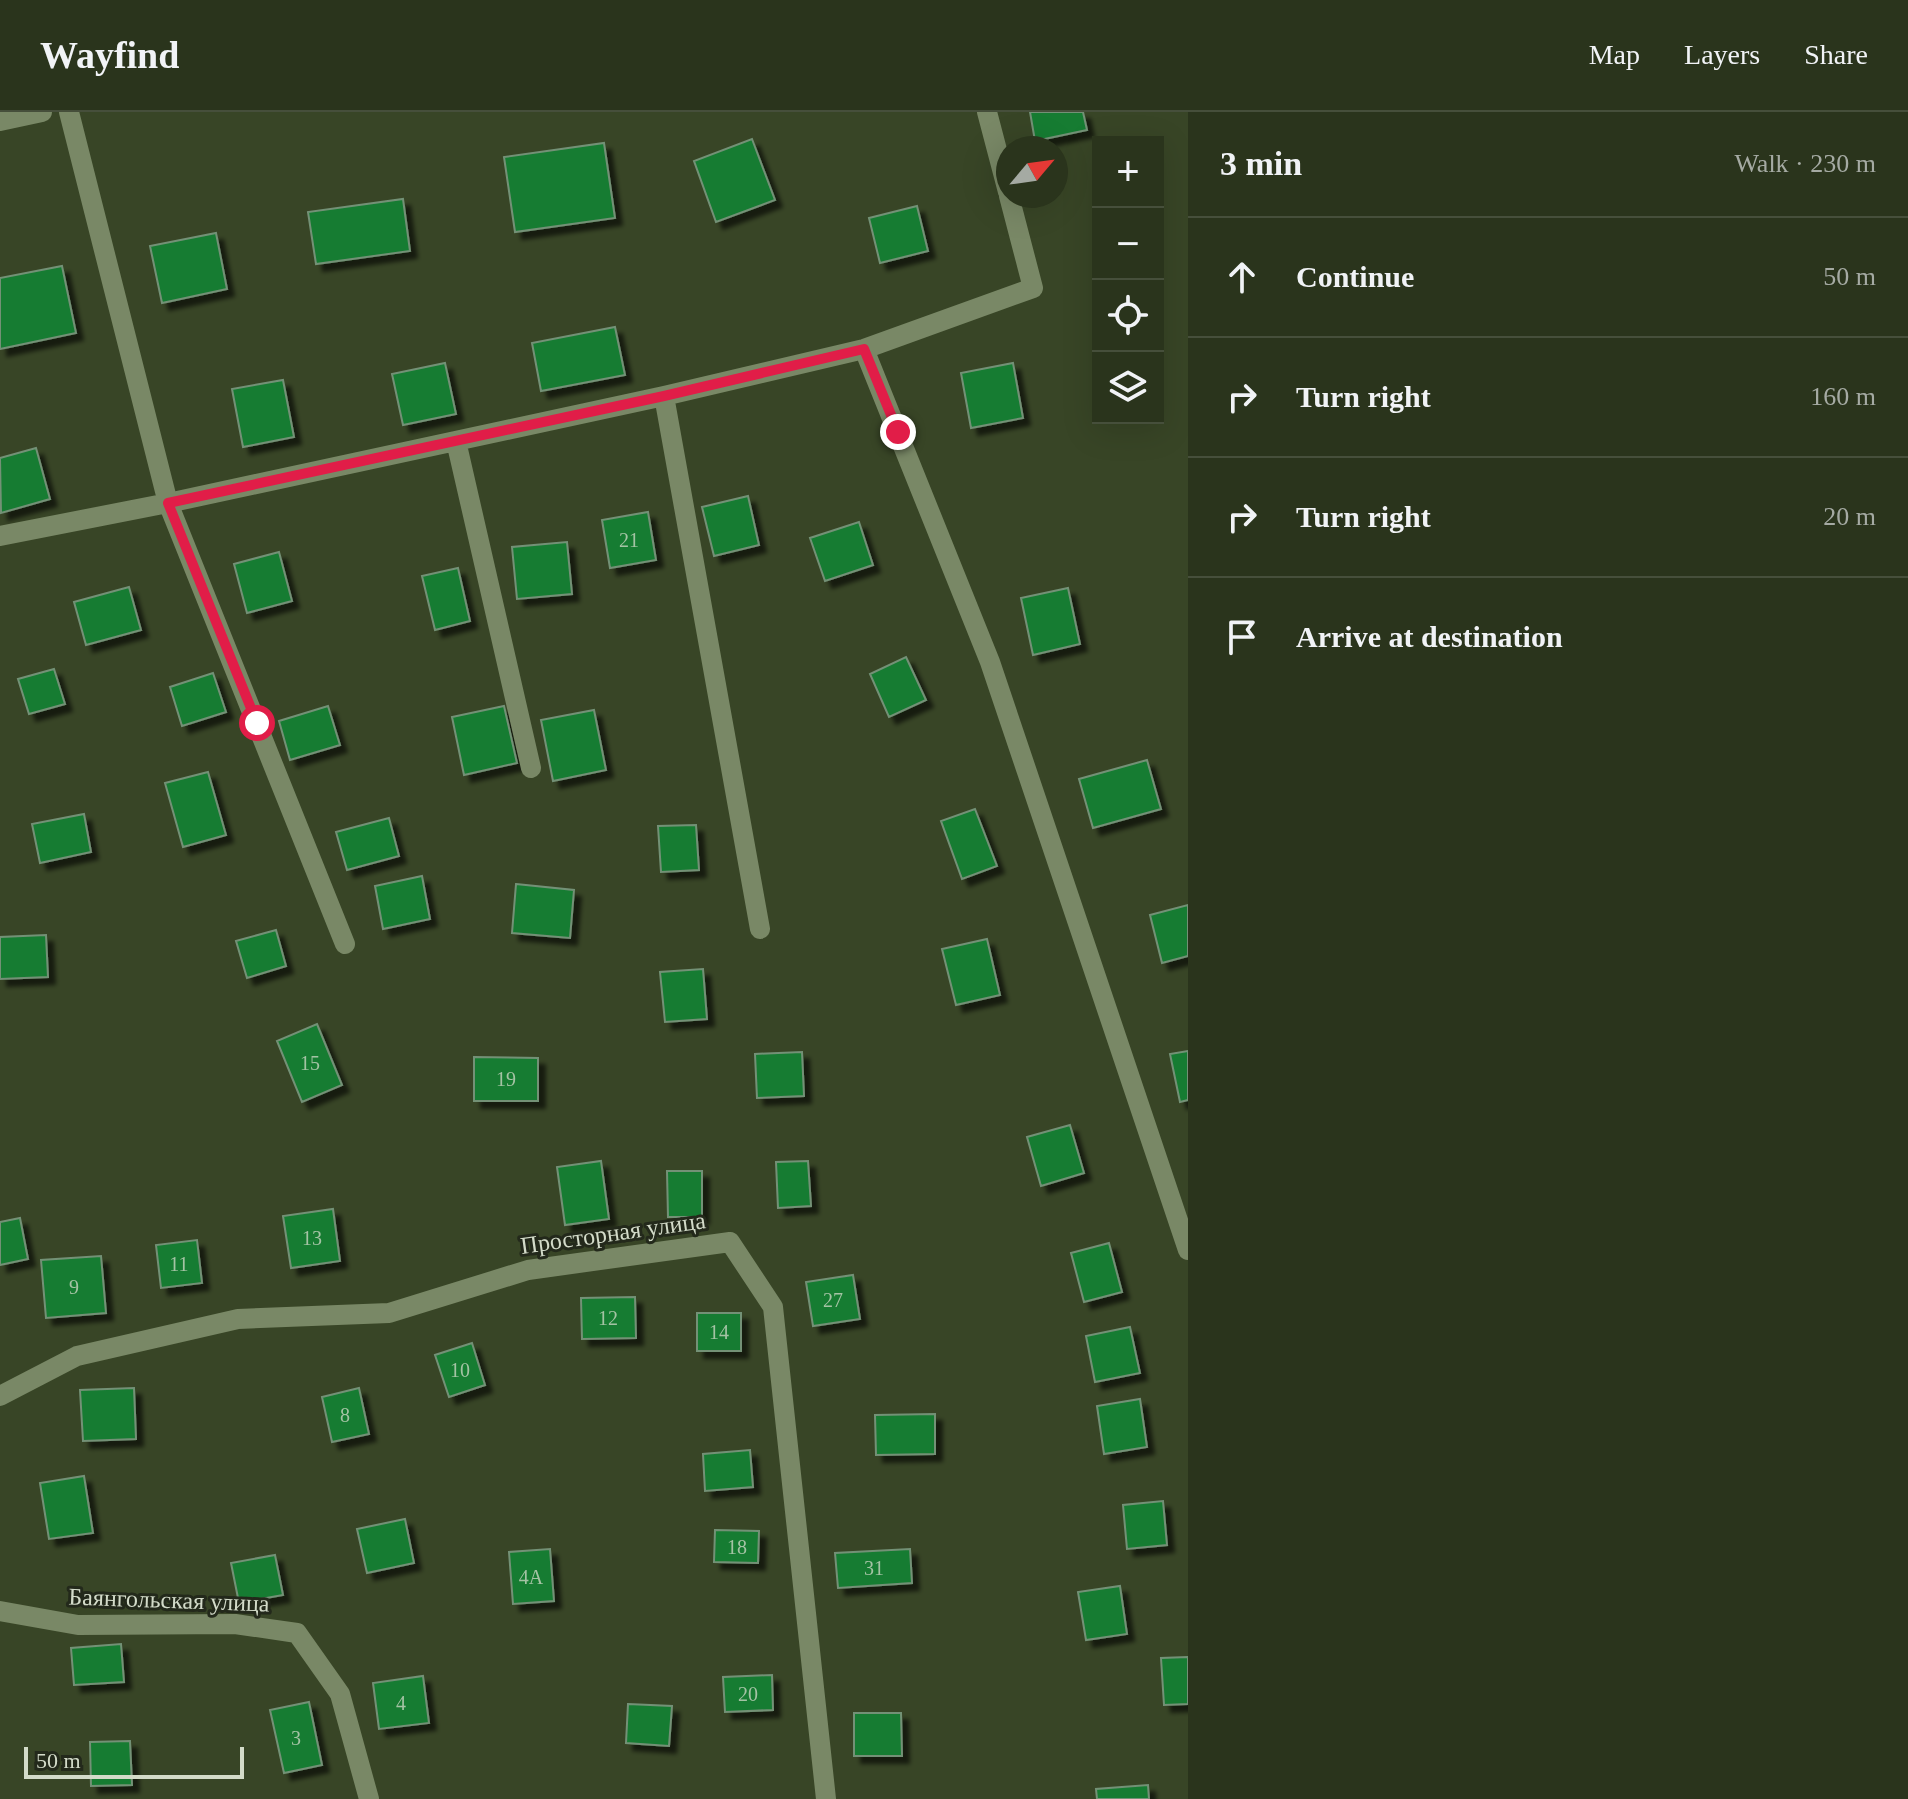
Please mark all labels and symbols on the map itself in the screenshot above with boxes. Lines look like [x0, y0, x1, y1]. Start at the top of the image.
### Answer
north arrow [996, 136, 1068, 208]
route end [880, 414, 916, 450]
house number: 21 [619, 529, 639, 551]
route start [239, 705, 275, 741]
house number: 15 [300, 1052, 320, 1074]
house number: 19 [496, 1068, 516, 1090]
street label: Просторная улица [519, 1207, 708, 1259]
house number: 13 [302, 1227, 322, 1249]
house number: 11 [169, 1253, 189, 1275]
house number: 9 [69, 1276, 79, 1298]
house number: 27 [823, 1289, 843, 1311]
house number: 12 [598, 1307, 618, 1329]
house number: 14 [709, 1321, 729, 1343]
house number: 10 [450, 1359, 470, 1381]
house number: 8 [340, 1404, 350, 1426]
house number: 18 [727, 1536, 747, 1558]
house number: 31 [864, 1557, 884, 1579]
house number: 4А [519, 1566, 544, 1588]
street label: Баянгольская улица [68, 1583, 270, 1617]
house number: 20 [738, 1683, 758, 1705]
house number: 4 [396, 1692, 406, 1714]
house number: 3 [291, 1727, 301, 1749]
scale bar [24, 1743, 244, 1779]

